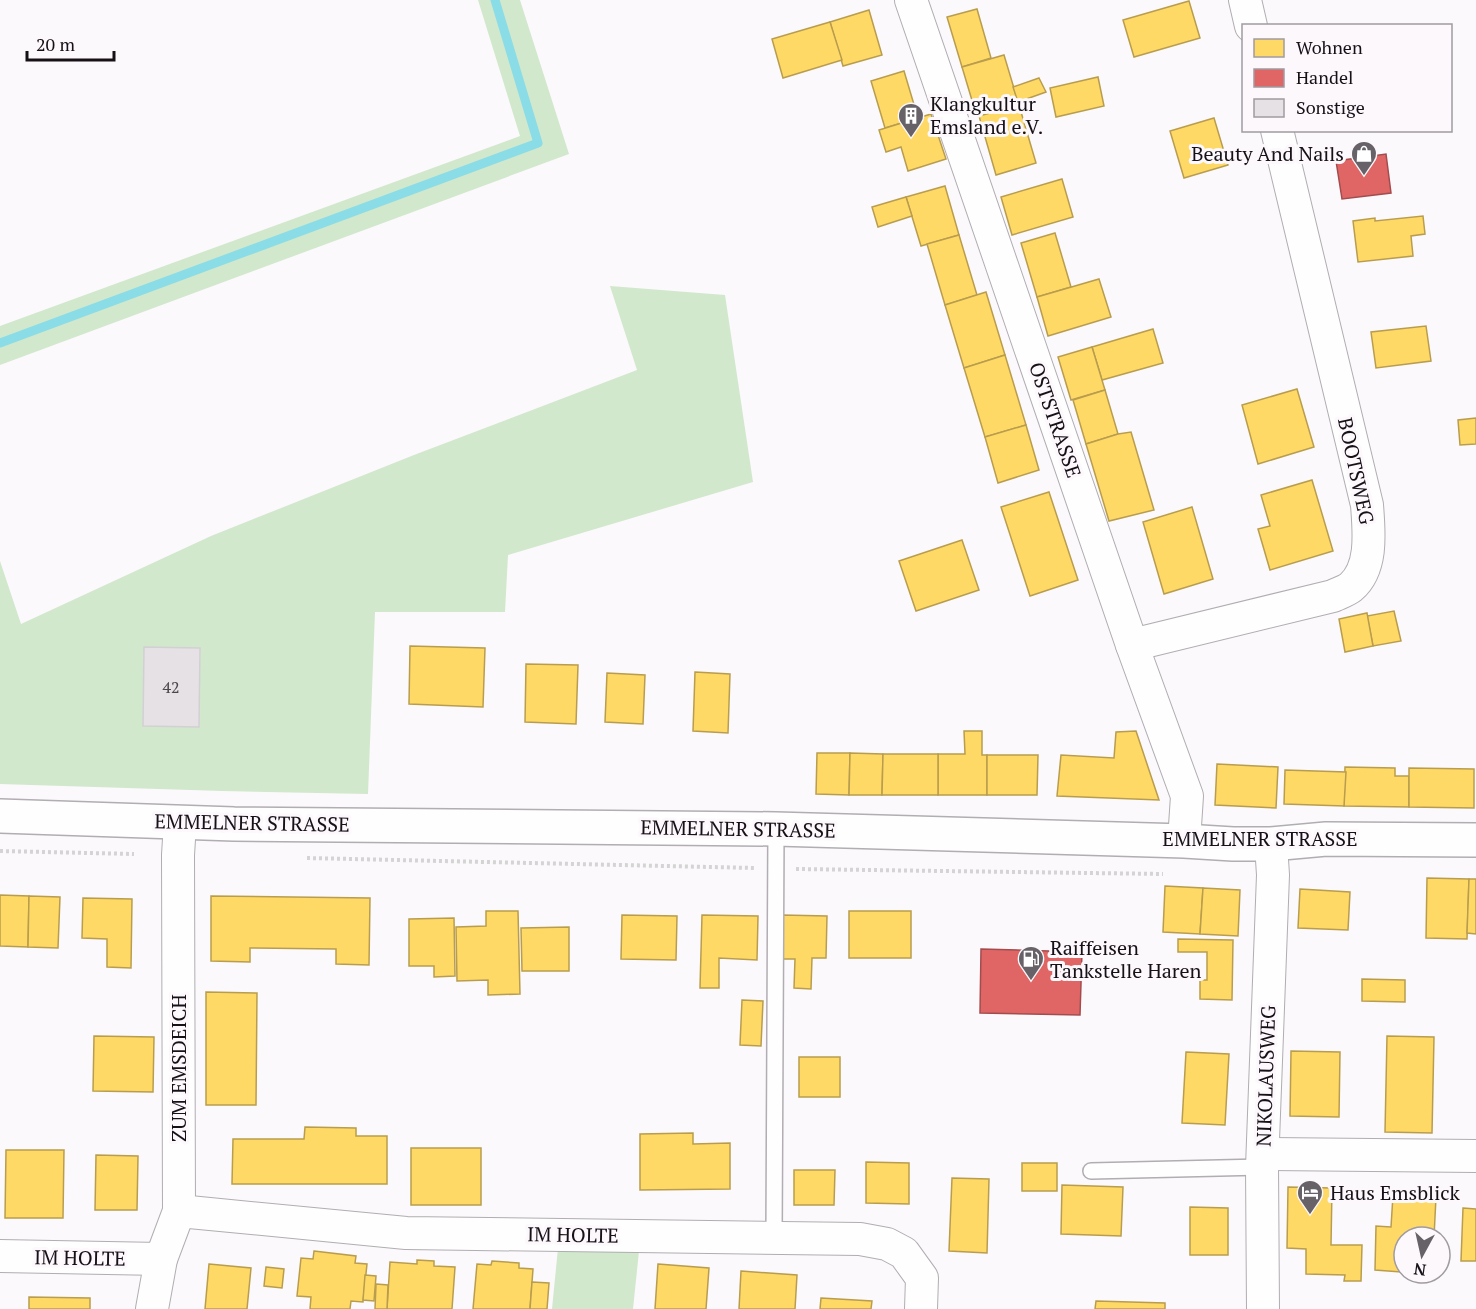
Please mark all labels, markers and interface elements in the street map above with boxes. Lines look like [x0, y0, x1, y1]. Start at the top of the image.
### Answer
scale bar [27, 24, 114, 62]
legend [1242, 24, 1452, 132]
text: 20 m [36, 32, 76, 56]
text: Wohnen [1296, 35, 1363, 59]
text: Handel [1296, 65, 1353, 89]
place label: Klangkultur Emsland e.V. [930, 90, 1043, 140]
text: Sonstige [1296, 95, 1365, 119]
building icon: Klangkultur Emsland e.V. [896, 101, 926, 139]
shop icon: Beauty And Nails [1349, 139, 1379, 177]
place label: Beauty And Nails [1191, 140, 1344, 167]
street label: OSTSTRASSE [1023, 358, 1088, 481]
street label: BOOTSWEG [1332, 415, 1381, 527]
house number: 42 [162, 676, 180, 698]
street label: EMMELNER STRASSE [154, 807, 350, 838]
street label: EMMELNER STRASSE [640, 813, 836, 844]
street label: EMMELNER STRASSE [1162, 825, 1358, 852]
place label: Raiffeisen Tankstelle Haren [1050, 934, 1202, 984]
fuel station icon: Raiffeisen Tankstelle Haren [1016, 944, 1046, 982]
street label: ZUM EMSDEICH [165, 994, 192, 1142]
street label: NIKOLAUSWEG [1250, 1005, 1281, 1147]
hotel icon: Haus Emsblick [1295, 1178, 1325, 1216]
place label: Haus Emsblick [1330, 1179, 1460, 1206]
street label: IM HOLTE [527, 1220, 619, 1249]
north arrow [1392, 1225, 1452, 1285]
street label: IM HOLTE [34, 1243, 126, 1272]
text: N [1412, 1258, 1427, 1282]

